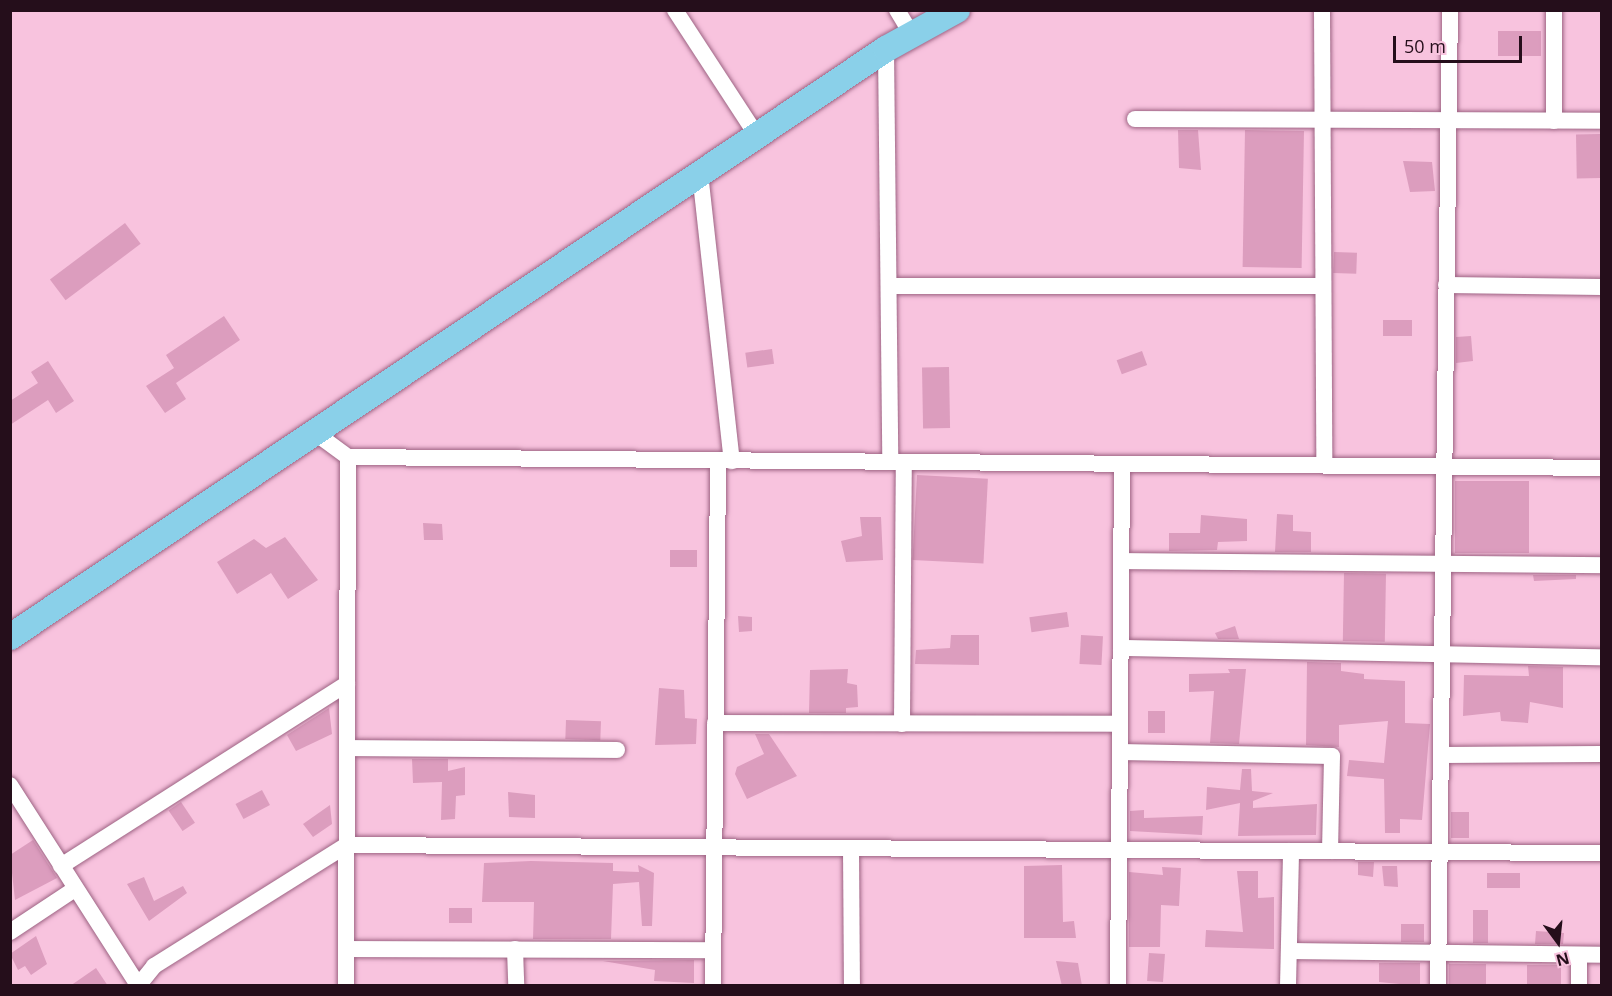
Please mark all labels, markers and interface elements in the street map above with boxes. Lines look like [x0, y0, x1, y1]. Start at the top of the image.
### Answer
scale bar [1396, 24, 1525, 62]
text: 50 m [1404, 34, 1446, 58]
north arrow [1528, 912, 1588, 972]
text: N [1554, 947, 1572, 972]

